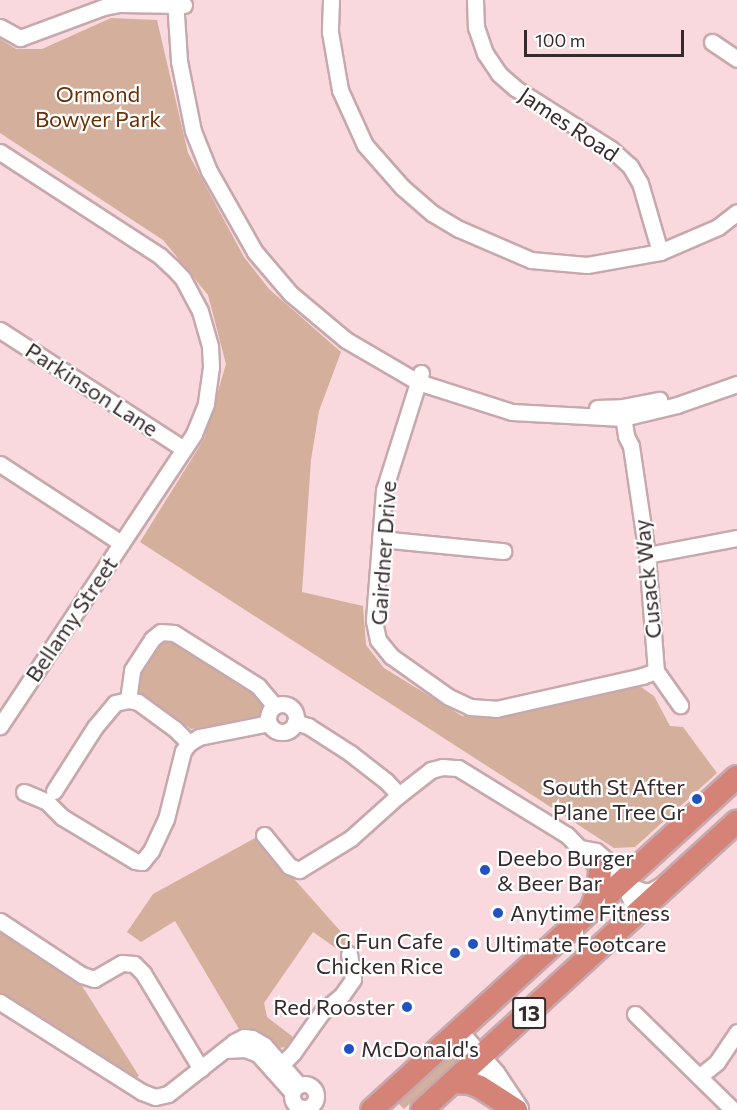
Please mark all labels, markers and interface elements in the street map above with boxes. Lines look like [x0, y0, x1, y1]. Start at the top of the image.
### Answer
scale bar [527, 18, 688, 56]
text: 100 m [535, 29, 585, 51]
park label: Ormond Bowyer Park [35, 80, 161, 132]
street label: James Road [514, 81, 624, 167]
street label: Parkinson Lane [21, 336, 163, 442]
street label: Gairdner Drive [365, 480, 401, 626]
street label: Cusack Way [628, 518, 666, 640]
street label: Bellamy Street [19, 551, 123, 687]
place label: South St After Plane Tree Gr [542, 773, 685, 824]
marker: South St After Plane Tree Gr [690, 792, 704, 806]
place label: Deebo Burger & Beer Bar [497, 844, 634, 896]
marker: Deebo Burger & Beer Bar [478, 863, 492, 877]
place label: Anytime Fitness [510, 900, 670, 926]
marker: Anytime Fitness [491, 906, 505, 920]
place label: G Fun Cafe Chicken Rice [316, 927, 443, 978]
place label: Ultimate Footcare [485, 931, 666, 957]
marker: Ultimate Footcare [466, 937, 480, 951]
marker: G Fun Cafe Chicken Rice [448, 946, 462, 960]
place label: Red Rooster [273, 994, 395, 1020]
road number: 13 [511, 995, 547, 1031]
marker: Red Rooster [400, 1000, 414, 1014]
place label: McDonald's [361, 1036, 479, 1062]
marker: McDonald's [342, 1042, 356, 1056]

